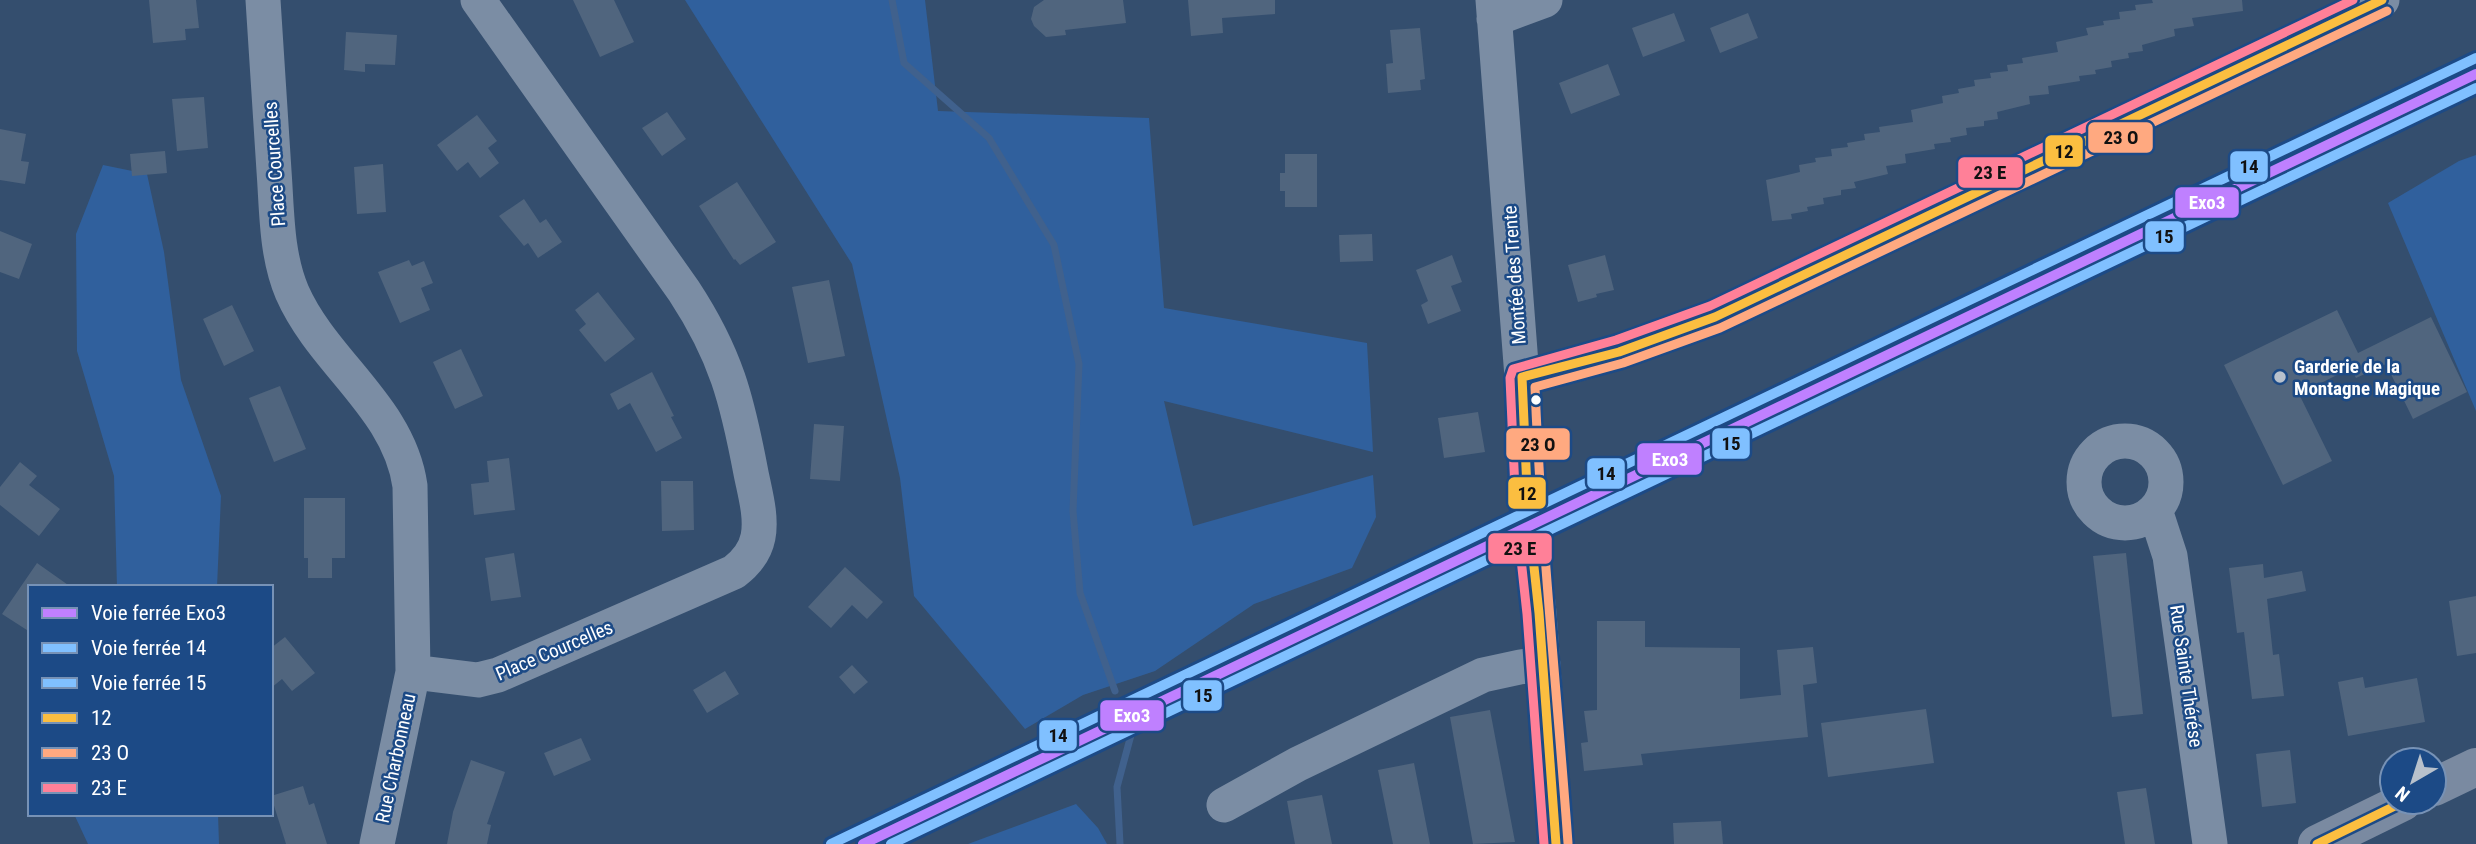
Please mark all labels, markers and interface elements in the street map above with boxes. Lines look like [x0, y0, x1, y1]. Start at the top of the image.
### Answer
street label: Place Courcelles [259, 101, 290, 227]
line badge: 23 O [2087, 121, 2154, 154]
text: 23 O [2103, 126, 2139, 149]
line badge: 12 [2044, 134, 2084, 168]
text: 12 [2054, 140, 2074, 163]
line badge: 14 [2229, 150, 2269, 183]
text: 14 [2239, 155, 2259, 178]
line badge: 23 E [1957, 156, 2024, 189]
text: 23 E [1974, 161, 2006, 184]
line badge: Exo3 [2174, 186, 2240, 219]
text: Exo3 [2189, 191, 2225, 214]
street label: Montée des Trente [1498, 205, 1531, 345]
line badge: 15 [2144, 220, 2185, 253]
text: 15 [2154, 225, 2174, 248]
place label: Garderie de la Montagne Magique [2294, 355, 2440, 400]
marker: Garderie de la Montagne Magique [2272, 369, 2288, 385]
unlabelled marker [1529, 393, 1543, 407]
line badge: 23 O [1505, 427, 1571, 461]
line badge: 15 [1711, 427, 1751, 460]
text: 15 [1721, 432, 1741, 455]
text: 23 O [1520, 433, 1556, 456]
line badge: Exo3 [1636, 442, 1703, 476]
text: Exo3 [1652, 448, 1688, 471]
line badge: 14 [1586, 457, 1626, 490]
text: 14 [1596, 462, 1616, 485]
line badge: 12 [1507, 476, 1547, 510]
text: 12 [1517, 482, 1537, 505]
line badge: 23 E [1487, 532, 1553, 565]
text: 23 E [1504, 537, 1536, 560]
legend [28, 585, 273, 816]
text: Voie ferrée Exo3 [91, 601, 226, 625]
street label: Rue Sainte Thérése [2165, 603, 2208, 749]
street label: Place Courcelles [492, 615, 616, 685]
text: Voie ferrée 14 [91, 636, 206, 660]
text: Voie ferrée 15 [91, 671, 206, 695]
line badge: 15 [1182, 679, 1223, 712]
text: 15 [1193, 684, 1213, 707]
street label: Rue Charbonneau [371, 691, 420, 825]
line badge: Exo3 [1099, 699, 1165, 732]
text: Exo3 [1114, 704, 1150, 727]
text: 12 [91, 706, 112, 730]
line badge: 14 [1038, 719, 1078, 752]
text: 14 [1048, 724, 1068, 747]
text: 23 O [91, 741, 129, 765]
north arrow [2378, 746, 2448, 816]
text: 23 E [91, 776, 127, 800]
text: N [2391, 781, 2414, 806]

